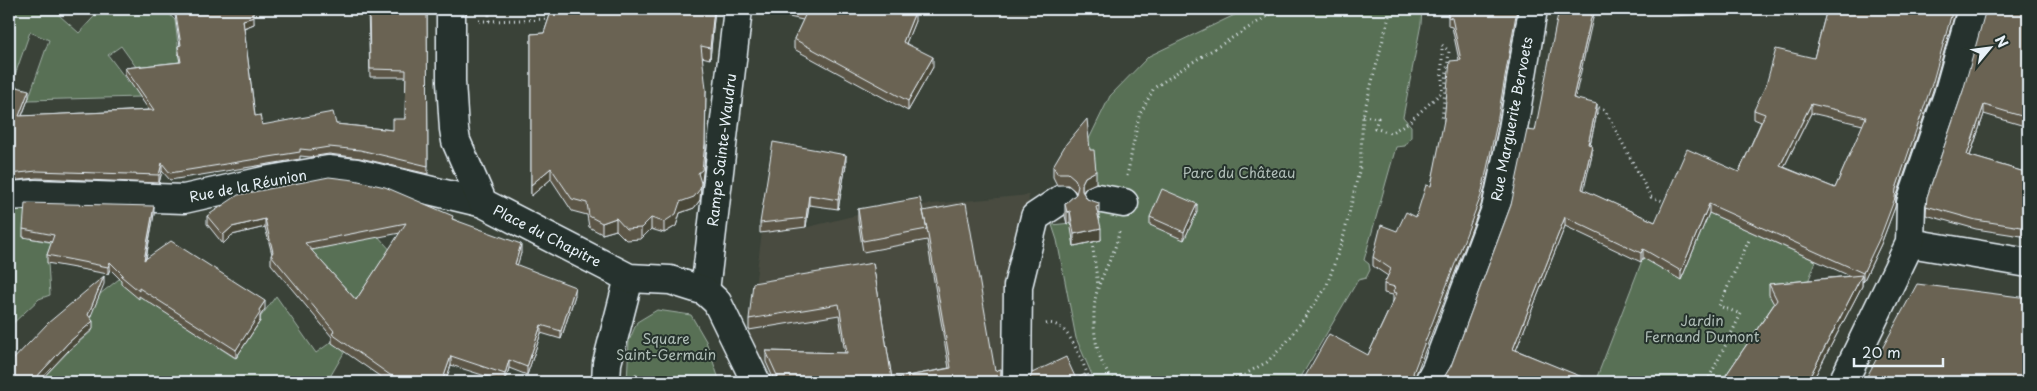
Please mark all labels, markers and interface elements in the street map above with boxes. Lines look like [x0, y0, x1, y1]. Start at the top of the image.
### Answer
north arrow [1964, 22, 2014, 72]
text: N [1990, 32, 2014, 51]
street label: Rue Marguerite Bervoets [1485, 35, 1538, 203]
street label: Rampe Sainte-Waudru [702, 72, 741, 228]
park label: Parc du Château [1183, 162, 1295, 183]
street label: Rue de la Réunion [187, 164, 308, 207]
street label: Place du Chapitre [490, 199, 605, 272]
park label: Jardin Fernand Dumont [1645, 310, 1760, 347]
park label: Square Saint-Germain [616, 328, 716, 365]
scale bar [1854, 336, 1943, 368]
text: 20 m [1862, 340, 1901, 363]

